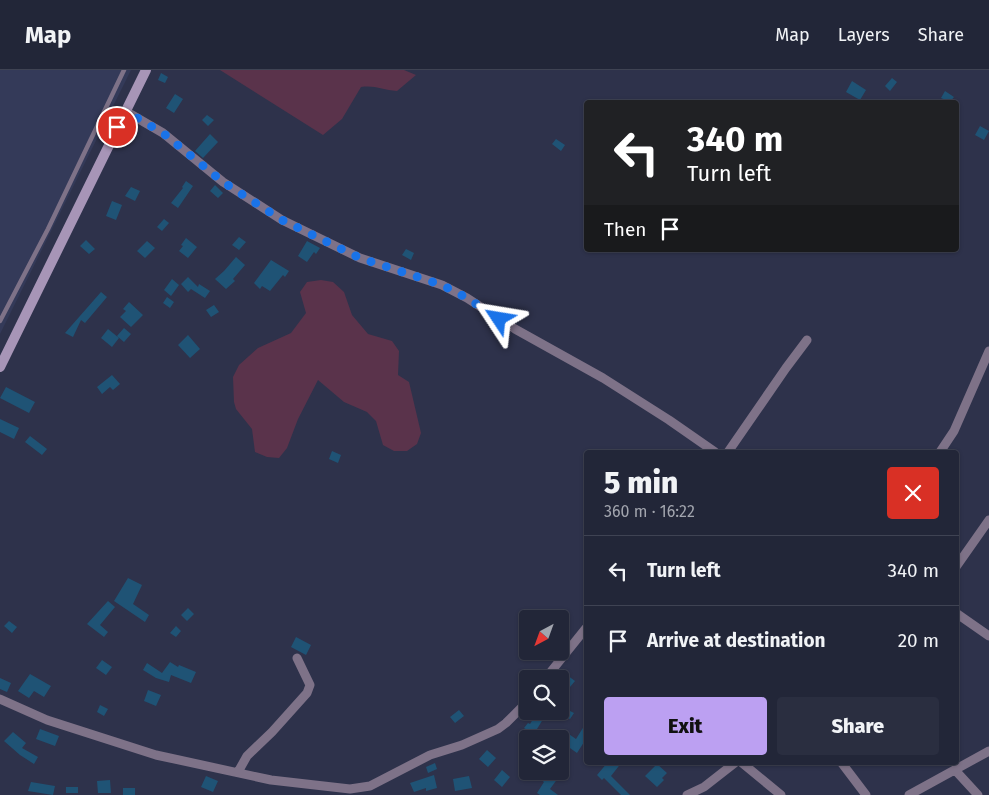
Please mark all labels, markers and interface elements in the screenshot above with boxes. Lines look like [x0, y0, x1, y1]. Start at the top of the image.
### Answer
text: Map [25, 21, 71, 49]
text: Map [775, 24, 810, 46]
text: Layers [838, 24, 890, 46]
text: Share [918, 24, 964, 46]
pin [96, 106, 138, 148]
icon: arrive [103, 113, 131, 141]
text: 340 m [687, 118, 783, 160]
icon: left [604, 120, 669, 185]
text: Turn left [687, 160, 771, 187]
icon: arrive [656, 215, 684, 243]
text: Then [604, 218, 646, 241]
position arrow [472, 292, 524, 344]
text: 5 min [604, 465, 678, 501]
button: close [887, 467, 939, 519]
text: 360 m · 16:22 [604, 502, 695, 521]
icon: left [604, 557, 632, 585]
text: Turn left [647, 559, 721, 582]
text: 340 m [888, 559, 939, 582]
north arrow [519, 610, 569, 660]
map controls [519, 610, 569, 780]
icon: arrive [604, 627, 632, 655]
text: Arrive at destination [647, 629, 826, 652]
text: 20 m [898, 629, 939, 652]
button: search [519, 670, 569, 720]
button: Exit [604, 697, 767, 755]
button: Share [777, 697, 939, 755]
button: layers [519, 730, 569, 780]

